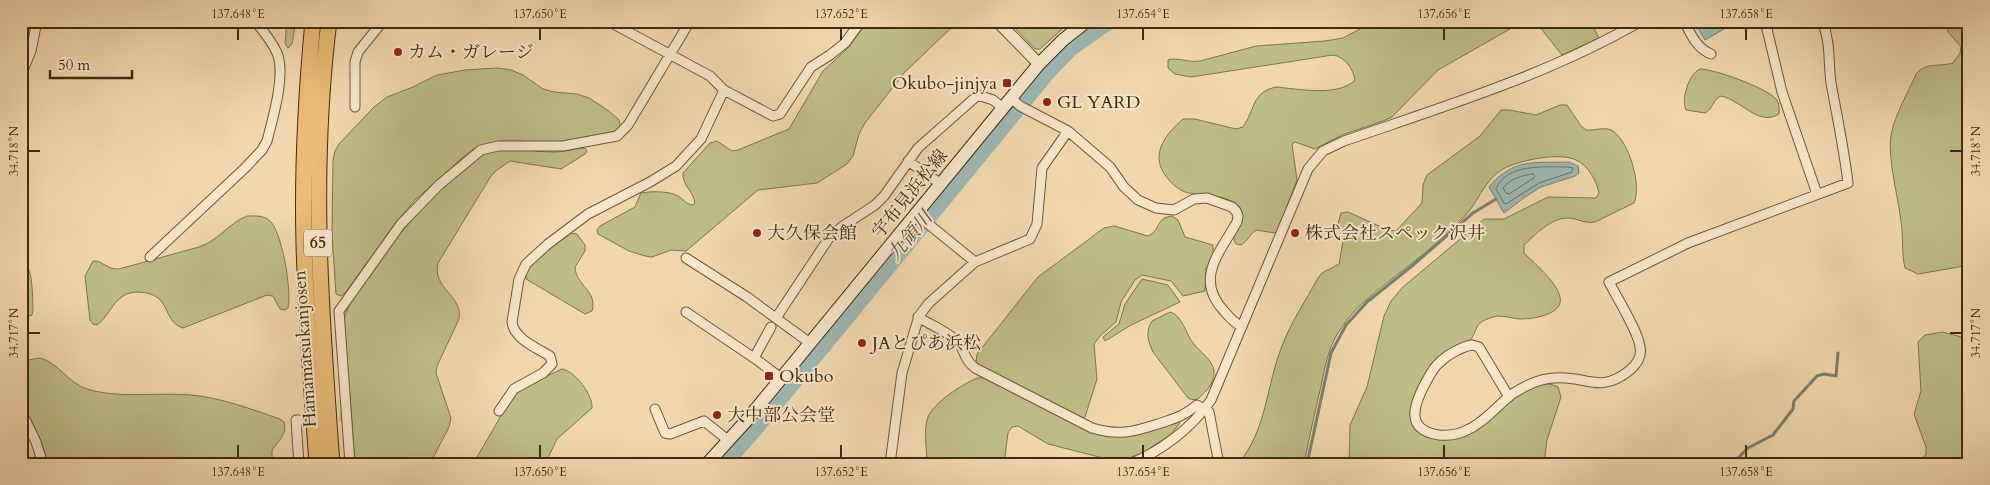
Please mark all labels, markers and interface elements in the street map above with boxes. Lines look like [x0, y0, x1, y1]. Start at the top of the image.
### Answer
text: 137.648°E [211, 6, 265, 22]
text: 137.650°E [513, 6, 567, 22]
text: 137.652°E [814, 6, 868, 22]
text: 137.654°E [1116, 6, 1170, 22]
text: 137.656°E [1417, 6, 1471, 22]
text: 137.658°E [1719, 6, 1773, 22]
place label: カム・ガレージ [408, 40, 534, 65]
marker: カム・ガレージ [392, 46, 404, 58]
scale bar [50, 48, 132, 80]
text: 50 m [58, 55, 90, 75]
place label: Okubo-jinjya [892, 71, 997, 96]
marker: Okubo-jinjya [1001, 77, 1013, 89]
place label: GL YARD [1057, 90, 1140, 115]
marker: GL YARD [1041, 96, 1053, 108]
text: 34.718°N [6, 125, 22, 176]
text: 34.718°N [1968, 125, 1984, 176]
street label: 宇布見浜松線 [866, 144, 954, 244]
water label: 九領川 [882, 204, 940, 266]
place label: 大久保会館 [767, 221, 857, 246]
place label: 株式会社スペック沢井 [1305, 221, 1485, 246]
marker: 大久保会館 [751, 227, 763, 239]
marker: 株式会社スペック沢井 [1289, 227, 1301, 239]
road number: 65 [304, 230, 332, 256]
street label: Hamamatsukanjosen [287, 269, 323, 428]
text: 34.717°N [6, 307, 22, 358]
text: 34.717°N [1968, 307, 1984, 358]
place label: JAとぴあ浜松 [869, 331, 981, 356]
marker: JAとぴあ浜松 [856, 337, 868, 349]
place label: Okubo [779, 364, 834, 389]
marker: Okubo [763, 370, 775, 382]
place label: 大中部公会堂 [727, 403, 835, 428]
marker: 大中部公会堂 [711, 409, 723, 421]
text: 137.648°E [211, 464, 265, 480]
text: 137.650°E [513, 464, 567, 480]
text: 137.652°E [814, 464, 868, 480]
text: 137.654°E [1116, 464, 1170, 480]
text: 137.656°E [1417, 464, 1471, 480]
text: 137.658°E [1719, 464, 1773, 480]

